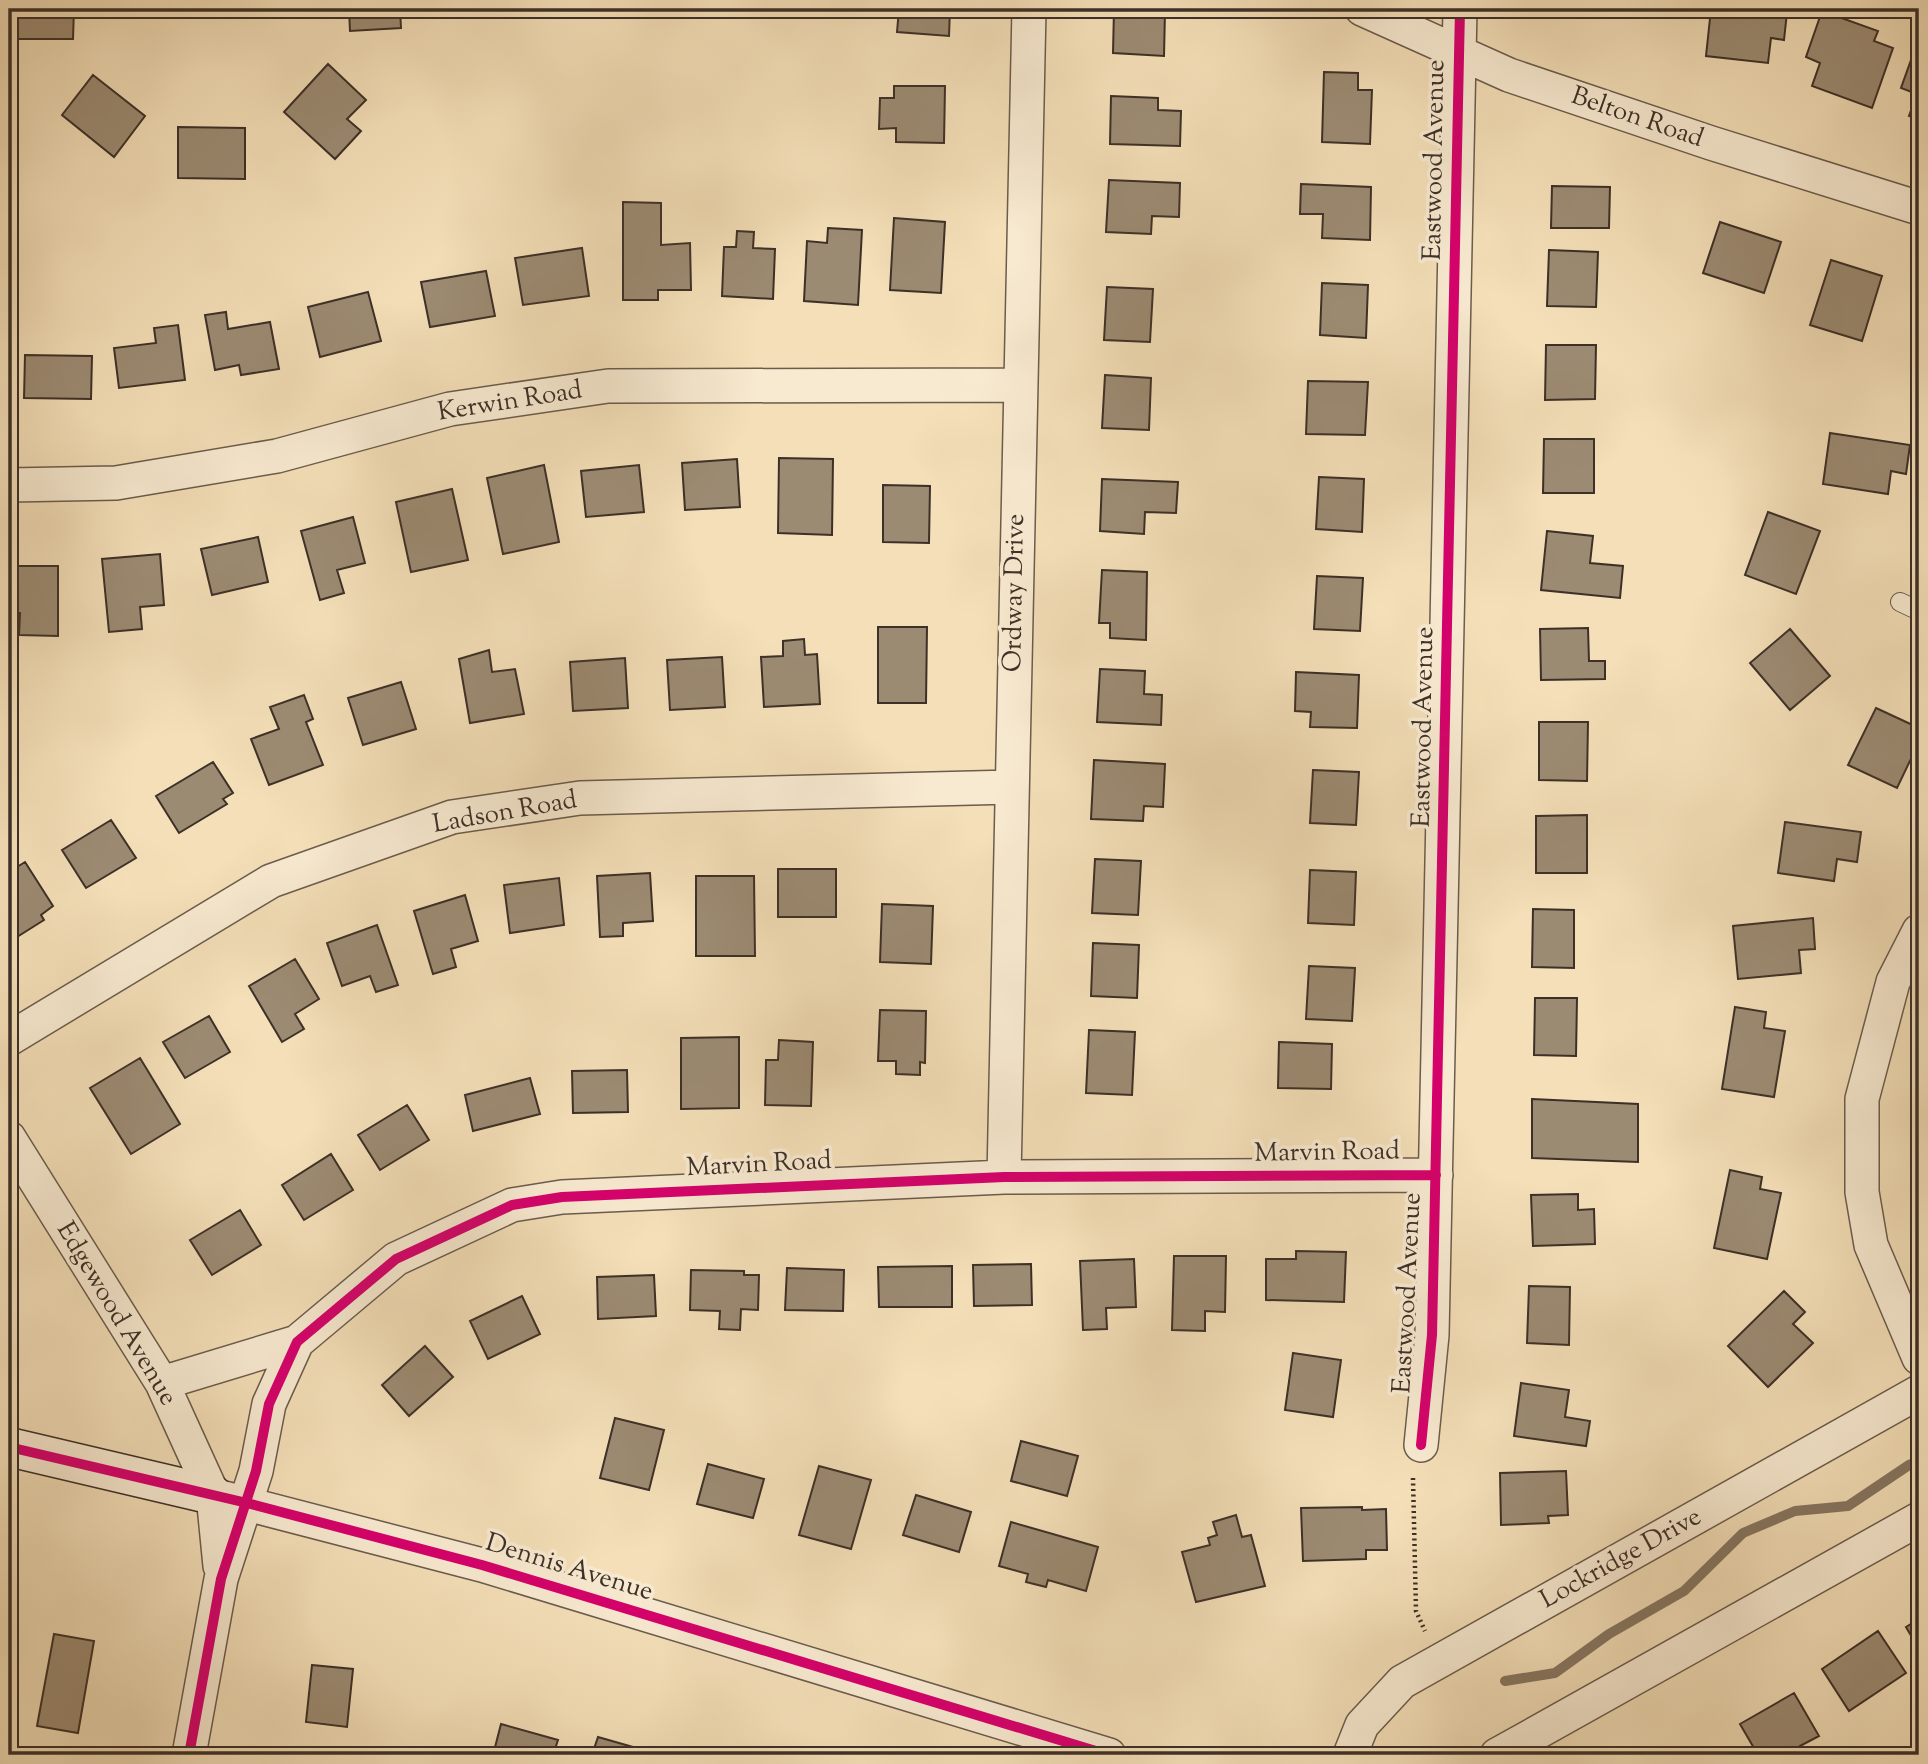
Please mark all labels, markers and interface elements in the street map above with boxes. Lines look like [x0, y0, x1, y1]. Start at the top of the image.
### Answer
street label: Eastwood Avenue [1415, 59, 1455, 261]
street label: Belton Road [1566, 78, 1708, 158]
street label: Kerwin Road [435, 372, 585, 432]
street label: Ordway Drive [995, 513, 1035, 673]
street label: Eastwood Avenue [1404, 626, 1444, 828]
street label: Ladson Road [430, 782, 580, 844]
street label: Marvin Road [1254, 1133, 1400, 1173]
street label: Marvin Road [685, 1143, 833, 1187]
street label: Eastwood Avenue [1384, 1192, 1432, 1394]
street label: Edgewood Avenue [46, 1215, 186, 1413]
street label: Lockridge Drive [1534, 1499, 1708, 1619]
street label: Dennis Avenue [481, 1525, 657, 1611]

